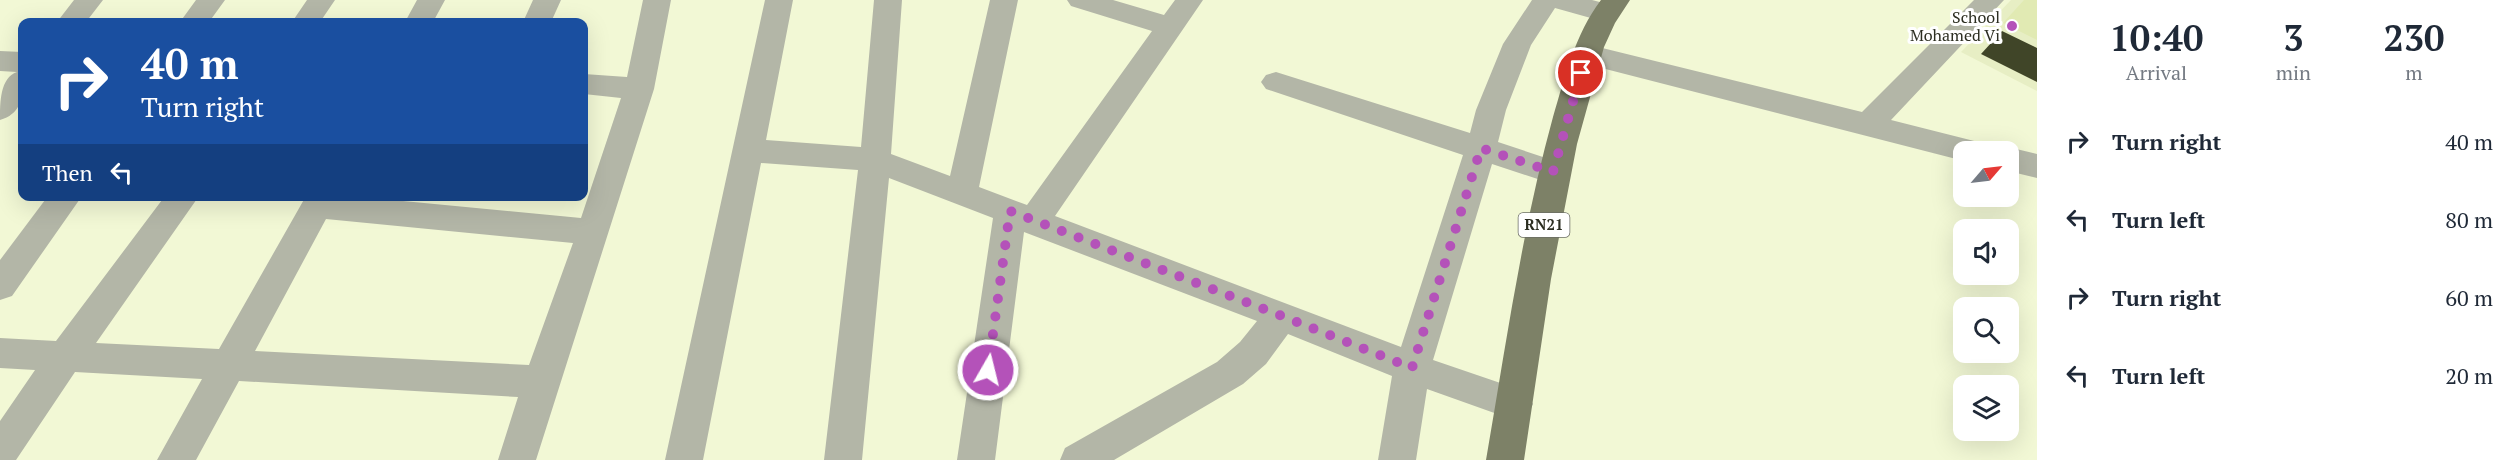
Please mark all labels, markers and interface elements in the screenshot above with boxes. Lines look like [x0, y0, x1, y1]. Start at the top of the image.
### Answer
place label: School Mohamed Vi [1910, 6, 2000, 46]
text: 10:40 [2110, 14, 2203, 61]
text: 3 [2283, 14, 2304, 61]
text: 230 [2383, 14, 2444, 61]
marker: School Mohamed Vi [2005, 19, 2019, 33]
text: 40 m [141, 35, 239, 91]
icon: right [42, 42, 120, 120]
pin [1555, 47, 1606, 98]
icon: arrive [1564, 56, 1597, 89]
text: Arrival [2126, 59, 2187, 86]
text: min [2276, 59, 2311, 86]
text: m [2405, 59, 2423, 86]
text: Turn right [141, 89, 264, 125]
icon: right [2061, 125, 2094, 158]
text: Turn right [2112, 127, 2221, 156]
text: 40 m [2445, 127, 2493, 156]
north arrow [1953, 141, 2019, 207]
map controls [1953, 141, 2019, 441]
icon: left [105, 156, 138, 189]
text: Then [42, 158, 93, 187]
icon: left [2061, 203, 2094, 236]
text: Turn left [2112, 205, 2205, 234]
text: 80 m [2445, 205, 2493, 234]
road number: RN21 [1518, 213, 1570, 237]
button: sound [1953, 219, 2019, 285]
icon: right [2061, 281, 2094, 314]
text: Turn right [2112, 283, 2221, 312]
text: 60 m [2445, 283, 2493, 312]
button: search [1953, 297, 2019, 363]
position arrow [956, 338, 1020, 402]
icon: left [2061, 359, 2094, 392]
text: Turn left [2112, 361, 2205, 390]
text: 20 m [2445, 361, 2493, 390]
button: layers [1953, 375, 2019, 441]

